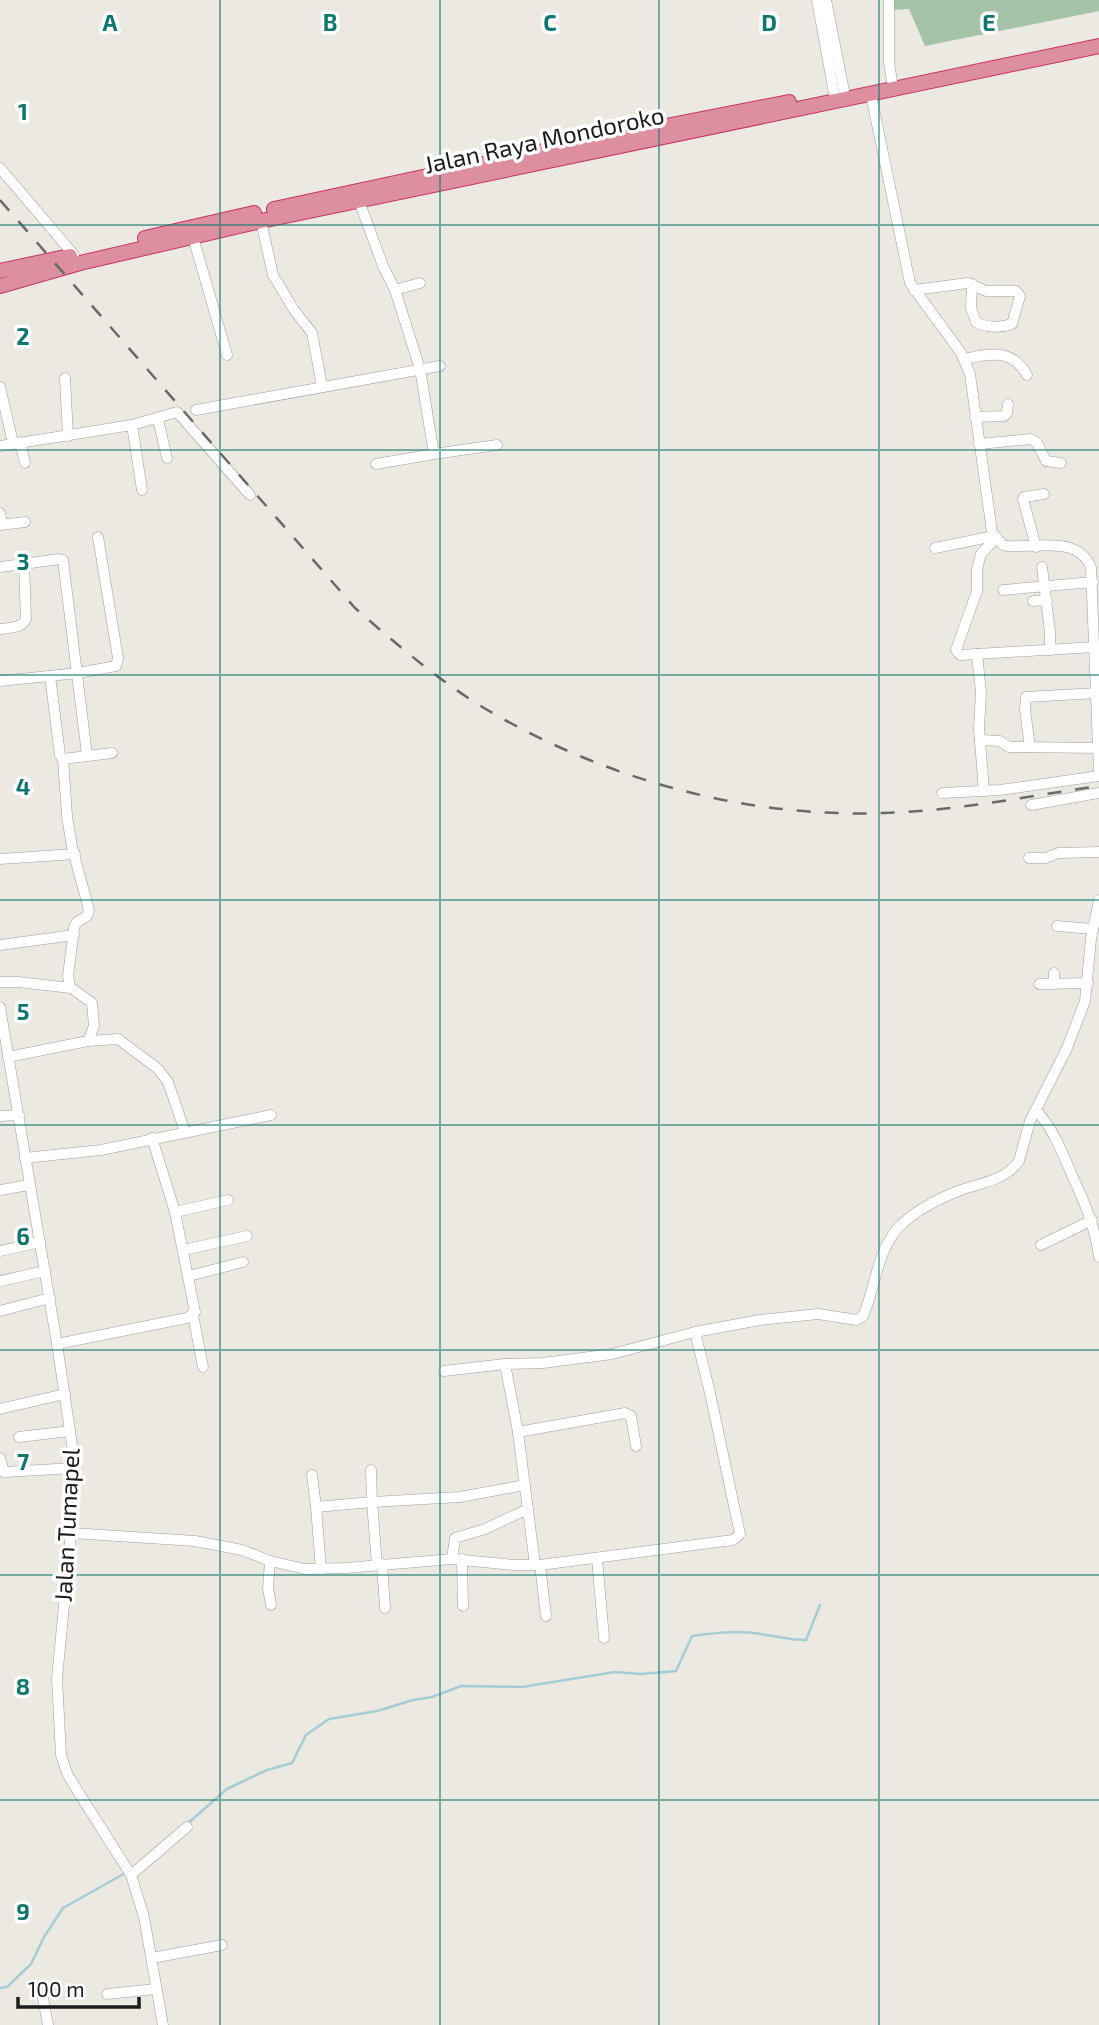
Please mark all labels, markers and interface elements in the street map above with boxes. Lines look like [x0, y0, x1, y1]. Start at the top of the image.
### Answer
text: A [102, 8, 118, 36]
text: B [323, 8, 337, 36]
text: C [543, 8, 557, 36]
text: D [761, 8, 777, 36]
text: E [982, 8, 996, 36]
text: 1 [18, 97, 28, 125]
street label: Jalan Raya Mondoroko [421, 99, 667, 179]
text: 2 [16, 322, 30, 350]
text: 3 [16, 547, 30, 575]
text: 4 [16, 772, 30, 800]
text: 5 [17, 997, 29, 1025]
text: 6 [16, 1222, 30, 1250]
text: 7 [17, 1447, 29, 1475]
street label: Jalan Tumapel [47, 1447, 85, 1603]
text: 8 [16, 1672, 30, 1700]
text: 9 [16, 1897, 30, 1925]
scale bar [18, 1966, 138, 2010]
text: 100 m [28, 1976, 85, 2001]

